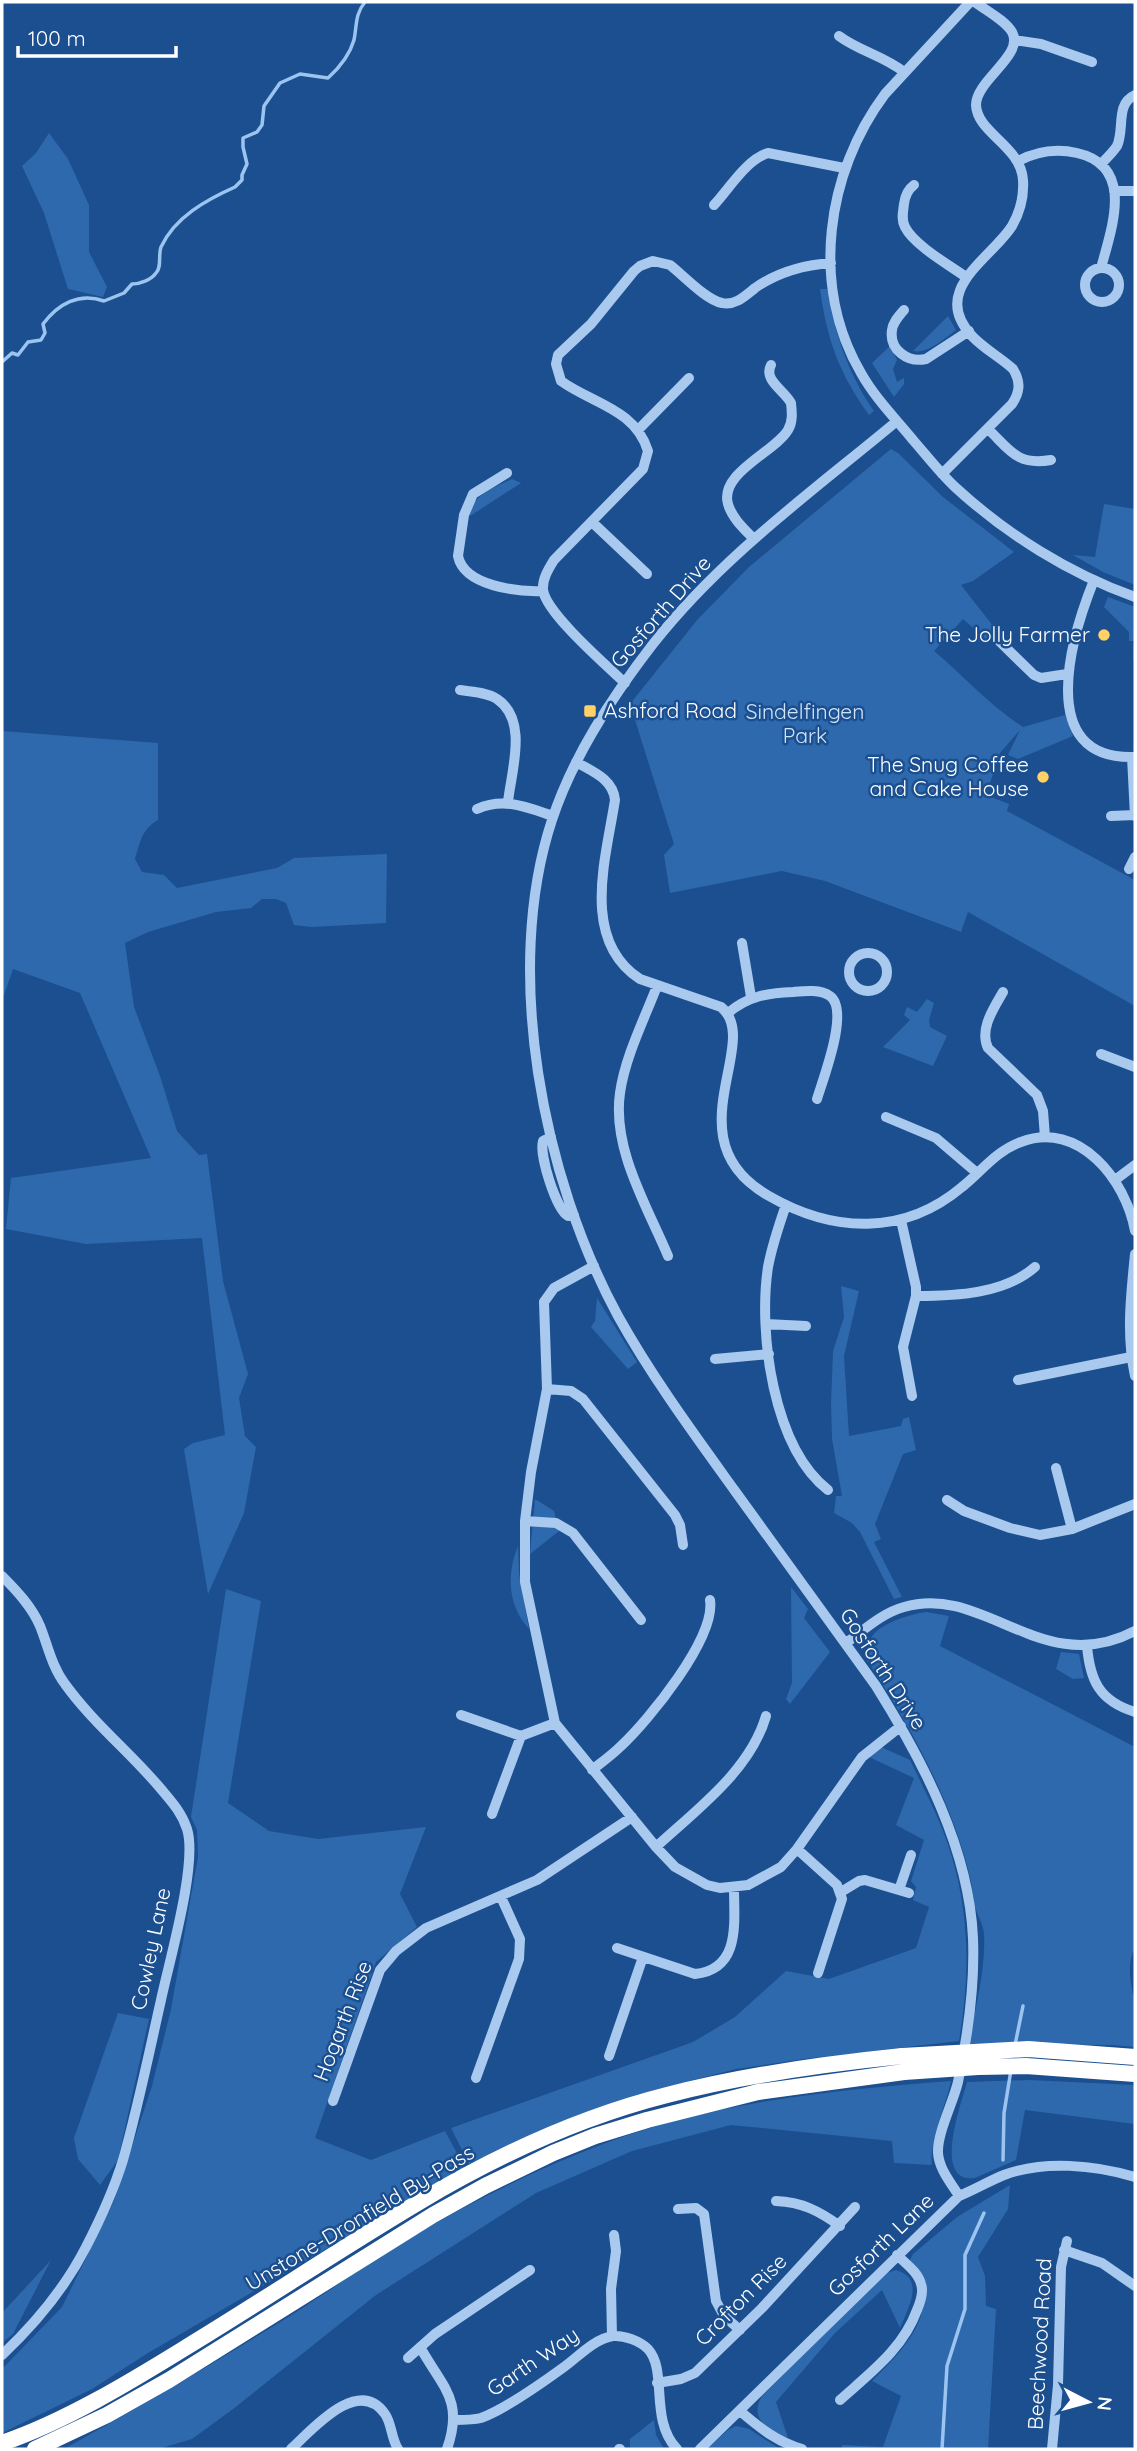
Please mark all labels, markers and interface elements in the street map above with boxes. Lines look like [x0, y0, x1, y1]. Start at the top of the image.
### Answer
scale bar [18, 14, 175, 58]
text: 100 m [28, 25, 86, 51]
street label: Gosforth Drive [605, 550, 716, 673]
place label: The Jolly Farmer [925, 621, 1090, 647]
marker: The Jolly Farmer [1096, 627, 1112, 643]
place label: Ashford Road [604, 697, 737, 723]
park label: Sindelfingen Park [746, 698, 864, 748]
marker: Ashford Road [582, 703, 598, 719]
place label: The Snug Coffee and Cake House [867, 751, 1029, 801]
marker: The Snug Coffee and Cake House [1035, 769, 1051, 785]
street label: Gosforth Drive [835, 1603, 933, 1734]
street label: Cowley Lane [124, 1885, 176, 2012]
street label: Hogarth Rise [307, 1957, 377, 2084]
street label: Unstone-Dronfield By-Pass [241, 2139, 478, 2296]
street label: Gosforth Lane [822, 2187, 939, 2301]
street label: Crofton Rise [689, 2248, 792, 2351]
street label: Beechwood Road [1022, 2257, 1056, 2430]
street label: Garth Way [482, 2321, 583, 2401]
north arrow [1053, 2367, 1123, 2437]
text: N [1092, 2396, 1118, 2412]

